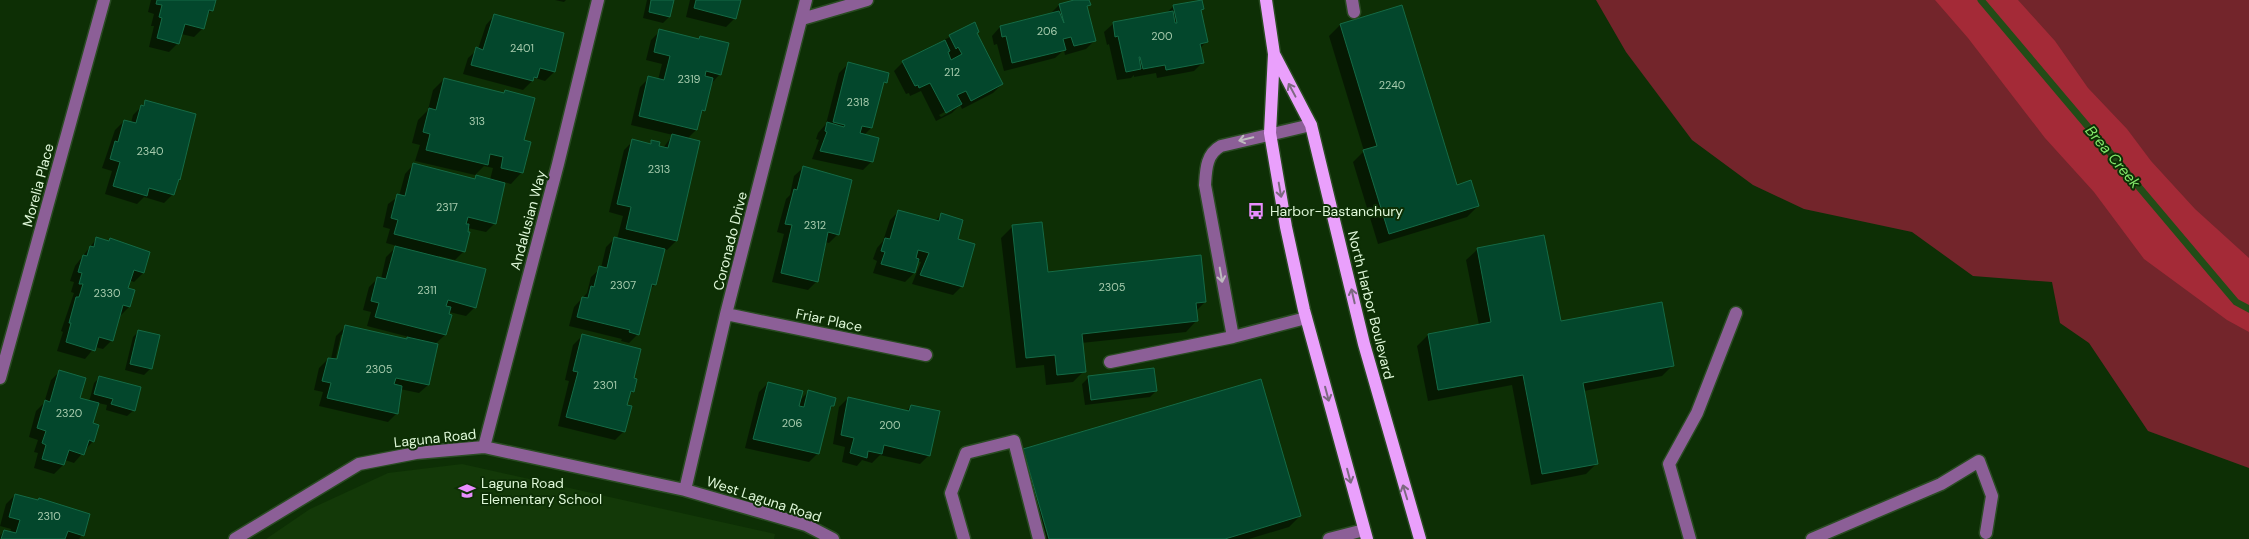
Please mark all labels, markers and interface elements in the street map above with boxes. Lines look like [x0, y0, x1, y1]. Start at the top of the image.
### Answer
house number: 206 [1037, 24, 1057, 38]
house number: 200 [1151, 29, 1173, 43]
house number: 2401 [510, 41, 534, 55]
house number: 212 [944, 65, 960, 79]
house number: 2319 [678, 72, 701, 86]
house number: 2240 [1379, 78, 1405, 92]
one-way arrow [1287, 82, 1297, 97]
house number: 2318 [847, 95, 869, 109]
house number: 313 [469, 114, 485, 128]
water label: Brea Creek [2081, 121, 2145, 193]
one-way arrow [1239, 135, 1255, 144]
street label: Morelia Place [18, 141, 58, 229]
house number: 2340 [136, 144, 164, 158]
house number: 2313 [648, 162, 670, 176]
street label: Andalusian Way [506, 168, 550, 272]
one-way arrow [1275, 181, 1285, 197]
street label: Coronado Drive [709, 190, 751, 292]
house number: 2317 [436, 200, 458, 214]
bus stop icon: Harbor-Bastanchury [1246, 201, 1266, 221]
place label: Harbor-Bastanchury [1270, 202, 1403, 220]
house number: 2312 [804, 218, 826, 232]
street label: North Harbor Boulevard [1344, 229, 1398, 381]
one-way arrow [1217, 266, 1227, 282]
house number: 2307 [610, 278, 636, 292]
house number: 2305 [1098, 280, 1126, 294]
house number: 2311 [417, 283, 437, 297]
house number: 2330 [94, 286, 120, 300]
one-way arrow [1348, 289, 1357, 305]
street label: Friar Place [794, 304, 864, 336]
house number: 2305 [365, 362, 393, 376]
house number: 2301 [593, 378, 617, 392]
one-way arrow [1323, 385, 1332, 401]
house number: 2320 [56, 406, 82, 420]
house number: 206 [782, 416, 802, 430]
house number: 200 [879, 418, 901, 432]
street label: Laguna Road [393, 425, 477, 451]
one-way arrow [1345, 467, 1355, 483]
street label: West Laguna Road [704, 472, 824, 526]
place label: Laguna Road Elementary School [481, 474, 602, 508]
school or university icon: Laguna Road Elementary School [457, 481, 477, 501]
one-way arrow [1400, 485, 1410, 501]
house number: 2310 [37, 509, 61, 523]

